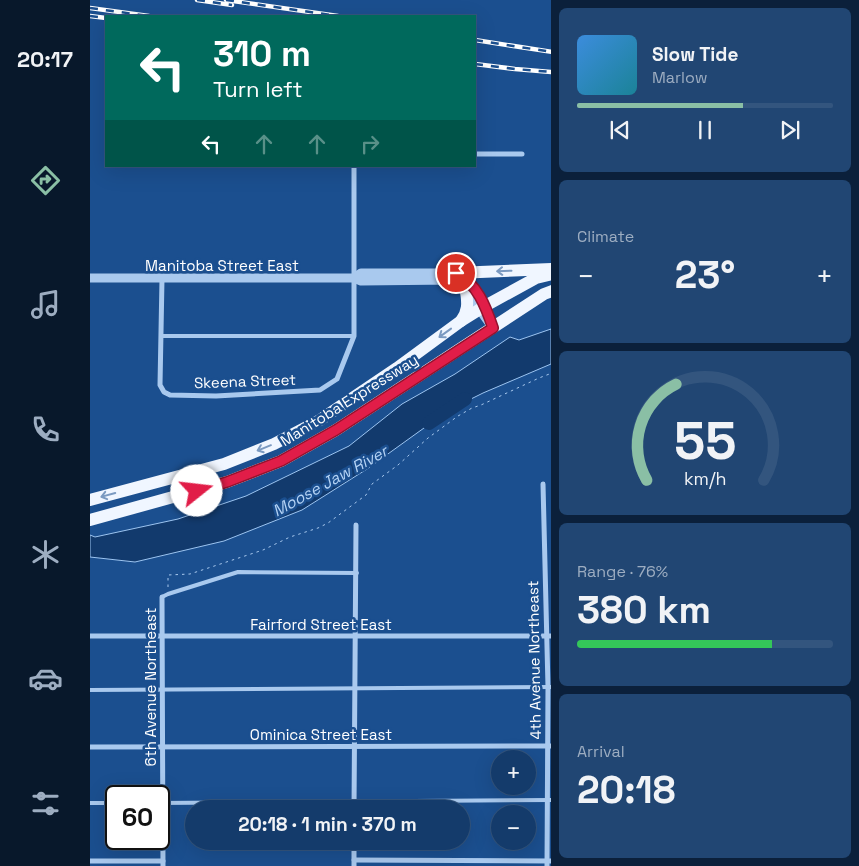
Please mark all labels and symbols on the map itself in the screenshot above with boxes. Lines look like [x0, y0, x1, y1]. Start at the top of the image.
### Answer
pin [435, 252, 477, 294]
street label: Manitoba Street East [145, 256, 299, 275]
one-way arrow [496, 266, 512, 275]
one-way arrow [438, 328, 452, 338]
street label: Manitoba Expressway [277, 350, 421, 450]
street label: Skeena Street [194, 370, 296, 392]
water label: Moose Jaw River [269, 440, 393, 521]
one-way arrow [257, 443, 272, 453]
position arrow [170, 464, 222, 516]
one-way arrow [101, 490, 117, 500]
street label: 4th Avenue Northeast [523, 580, 545, 740]
street label: 6th Avenue Northeast [141, 607, 160, 766]
street label: Fairford Street East [250, 615, 392, 634]
street label: Ominica Street East [250, 725, 392, 744]
speed limit sign: 60 [105, 785, 170, 850]

